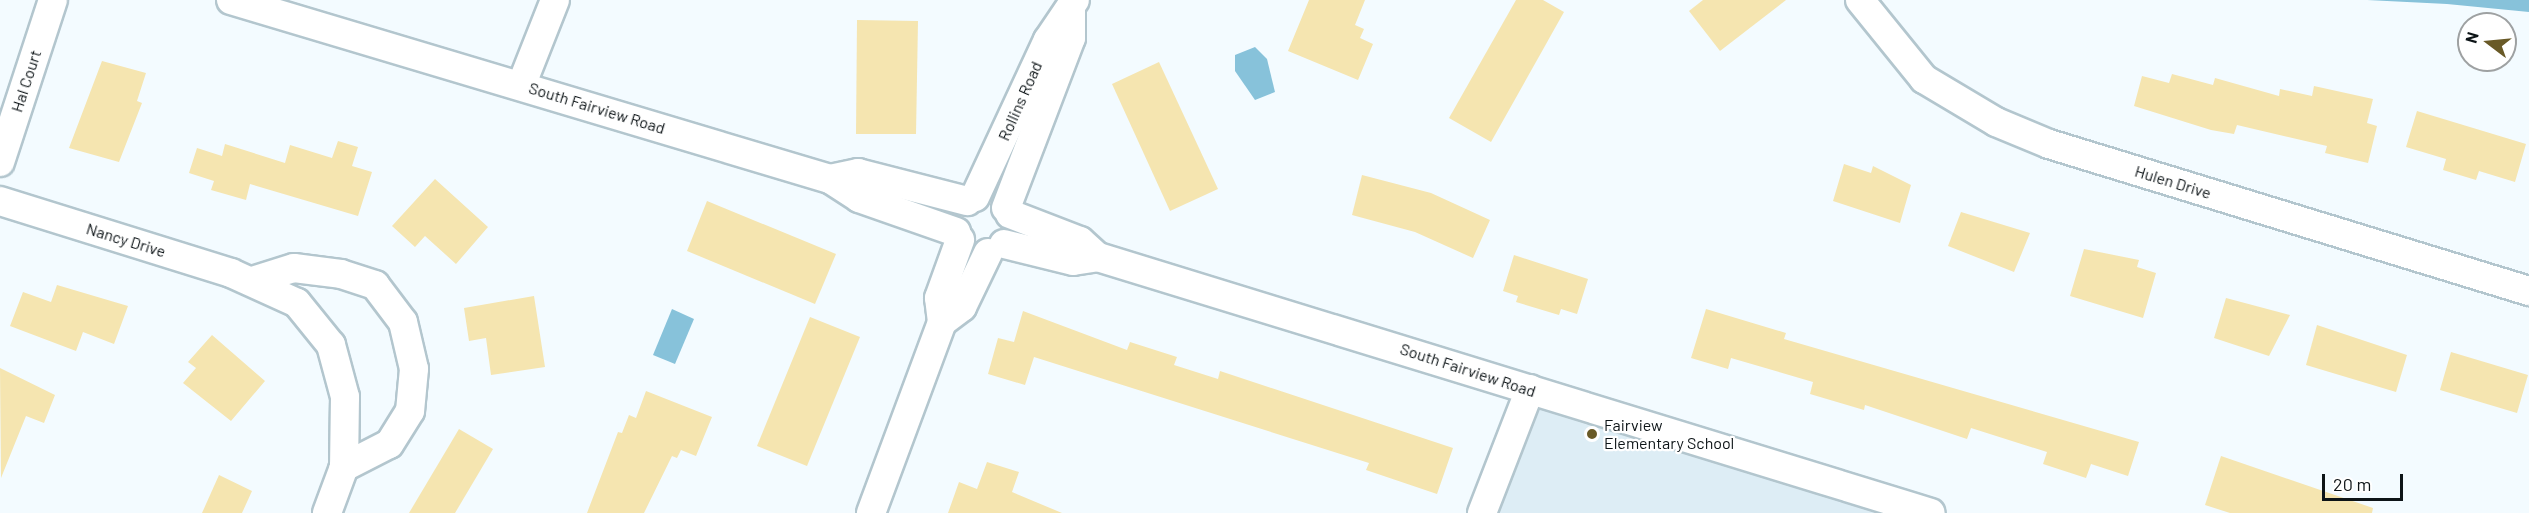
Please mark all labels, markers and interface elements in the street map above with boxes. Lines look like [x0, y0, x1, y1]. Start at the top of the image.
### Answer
north arrow [2457, 12, 2517, 72]
text: N [2461, 30, 2482, 45]
street label: Hal Court [7, 47, 45, 115]
street label: Rollins Road [994, 58, 1046, 144]
street label: South Fairview Road [527, 78, 667, 138]
street label: Hulen Drive [2133, 161, 2213, 203]
street label: Nancy Drive [84, 219, 168, 261]
street label: South Fairview Road [1398, 339, 1538, 401]
place label: Fairview Elementary School [1604, 415, 1734, 453]
marker: Fairview Elementary School [1585, 427, 1599, 441]
scale bar [2325, 462, 2406, 500]
text: 20 m [2333, 473, 2371, 495]

